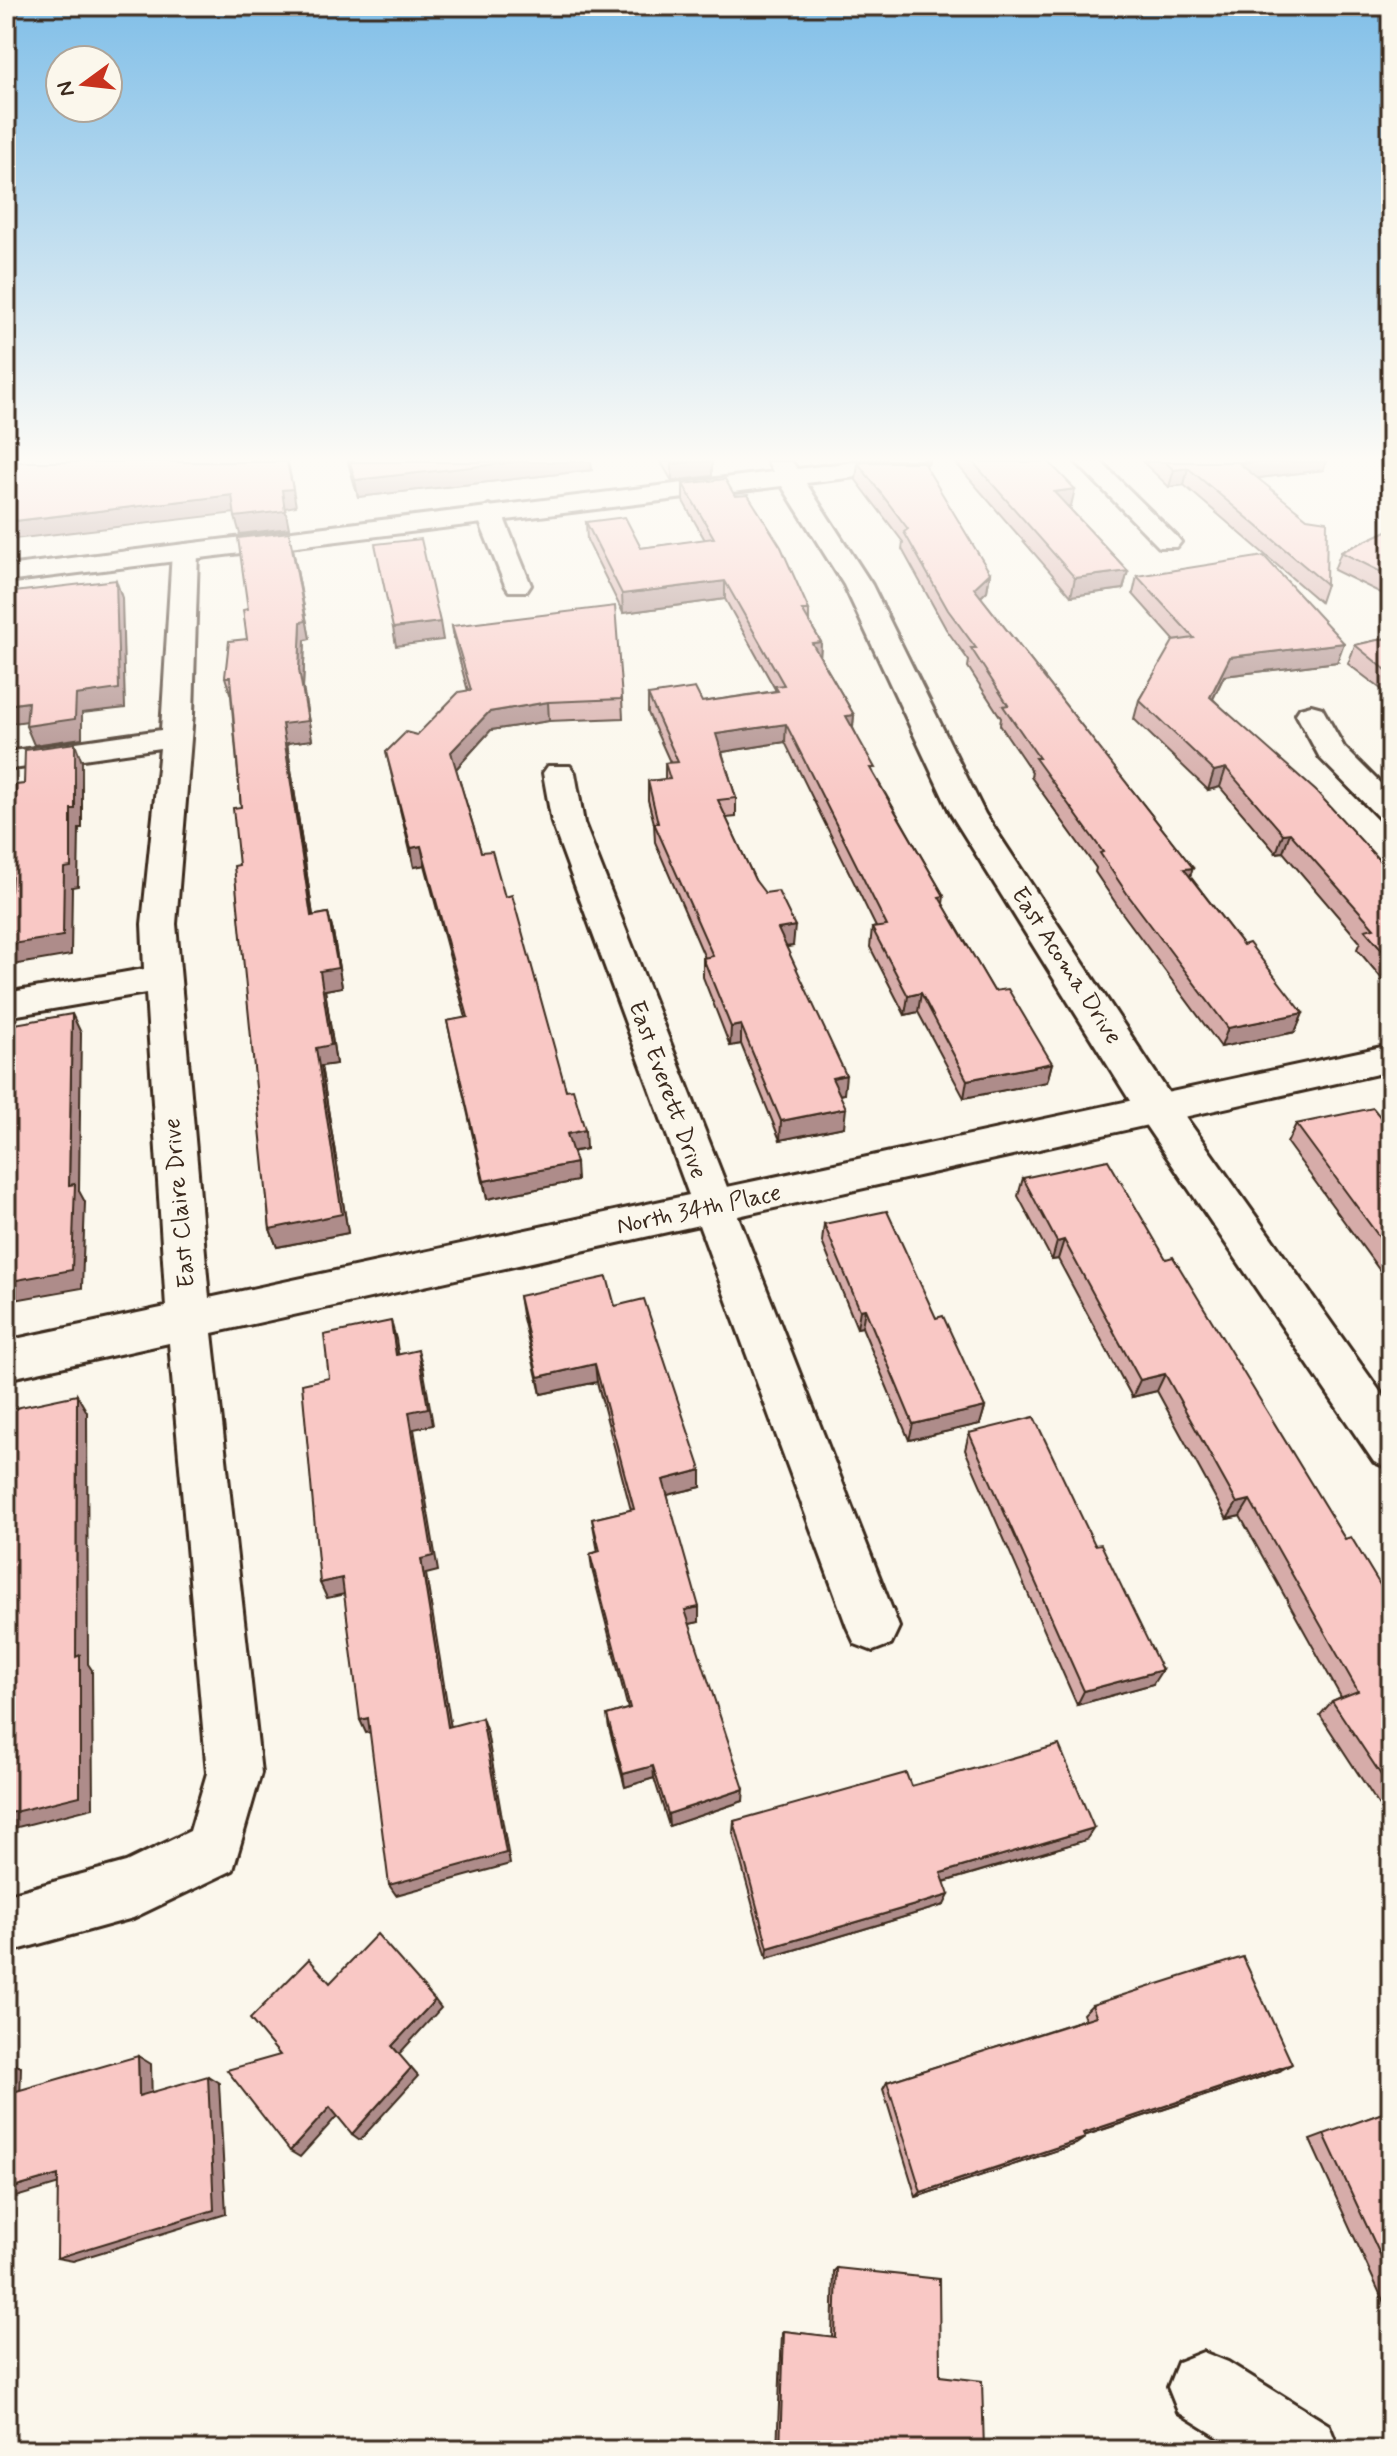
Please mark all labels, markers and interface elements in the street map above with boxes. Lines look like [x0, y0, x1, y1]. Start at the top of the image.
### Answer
north arrow [44, 44, 124, 124]
text: N [51, 78, 82, 99]
street label: East Acoma Drive [1003, 881, 1129, 1051]
street label: East Everett Drive [620, 997, 714, 1183]
street label: East Claire Drive [157, 1117, 203, 1289]
street label: North 34th Place [614, 1177, 784, 1243]

